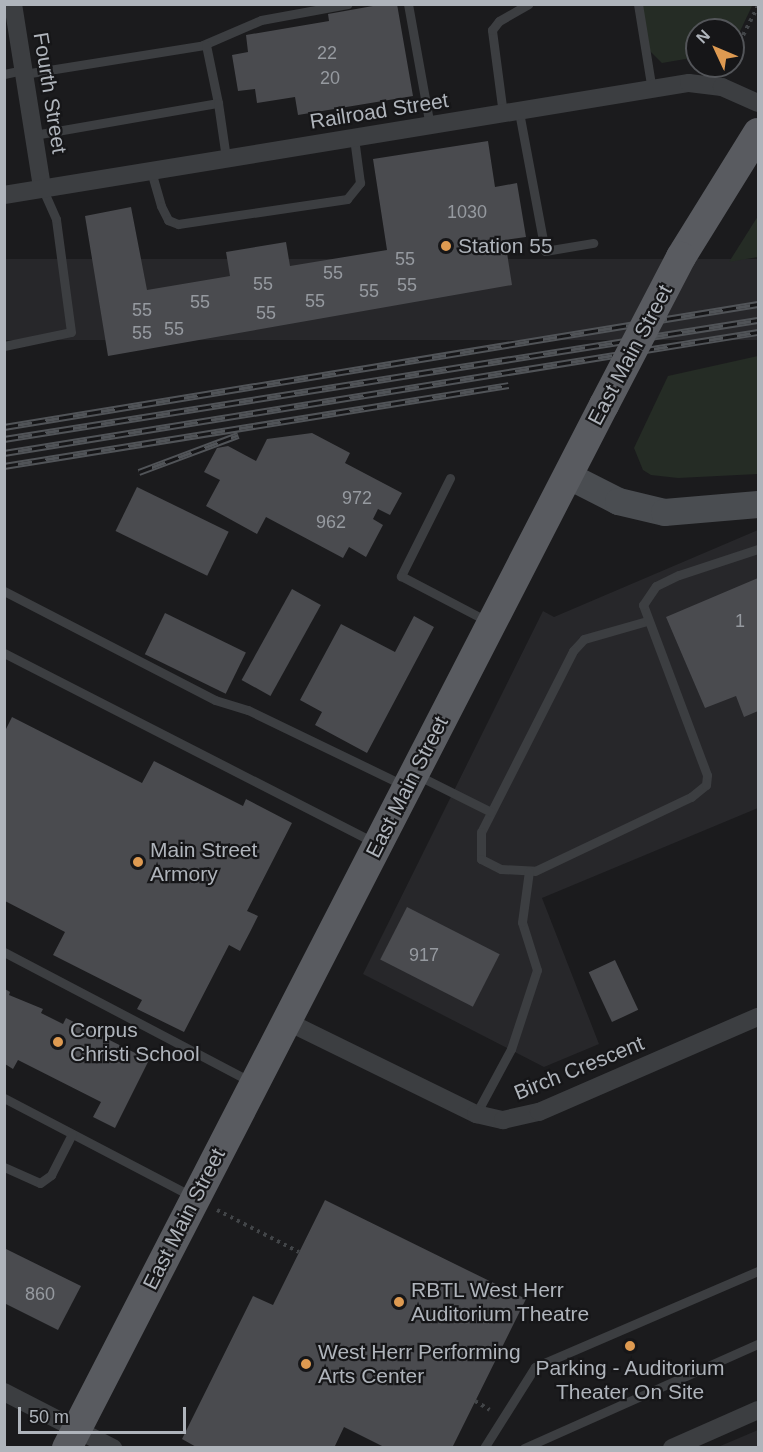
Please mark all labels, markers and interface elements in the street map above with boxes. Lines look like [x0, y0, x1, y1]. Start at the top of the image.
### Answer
north arrow [685, 18, 745, 78]
text: N [693, 26, 713, 47]
street label: Fourth Street [28, 31, 72, 155]
house number: 22 [317, 42, 337, 64]
house number: 20 [320, 67, 340, 89]
street label: Railroad Street [308, 88, 450, 134]
house number: 1030 [447, 201, 487, 223]
place label: Station 55 [458, 233, 553, 259]
marker: Station 55 [439, 239, 453, 253]
house number: 55 [395, 248, 415, 270]
house number: 55 [323, 262, 343, 284]
house number: 55 [253, 273, 273, 295]
house number: 55 [397, 274, 417, 296]
house number: 55 [359, 280, 379, 302]
street label: East Main Street [582, 281, 678, 429]
house number: 55 [305, 290, 325, 312]
house number: 55 [190, 291, 210, 313]
house number: 55 [132, 299, 152, 321]
house number: 55 [256, 302, 276, 324]
house number: 55 [164, 318, 184, 340]
house number: 55 [132, 322, 152, 344]
house number: 972 [342, 487, 372, 509]
house number: 962 [316, 511, 346, 533]
house number: 1 [735, 610, 745, 632]
street label: East Main Street [361, 712, 453, 862]
place label: Main Street Armory [150, 837, 257, 887]
marker: Main Street Armory [131, 855, 145, 869]
house number: 917 [409, 944, 439, 966]
place label: Corpus Christi School [70, 1017, 200, 1067]
street label: Birch Crescent [510, 1031, 648, 1105]
marker: Corpus Christi School [51, 1035, 65, 1049]
street label: East Main Street [138, 1144, 230, 1294]
place label: RBTL West Herr Auditorium Theatre [411, 1277, 590, 1327]
house number: 860 [25, 1283, 55, 1305]
marker: RBTL West Herr Auditorium Theatre [392, 1295, 406, 1309]
place label: West Herr Performing Arts Center [318, 1339, 521, 1389]
marker: Parking - Auditorium Theater On Site [623, 1339, 637, 1353]
place label: Parking - Auditorium Theater On Site [535, 1355, 725, 1405]
marker: West Herr Performing Arts Center [299, 1357, 313, 1371]
scale bar [21, 1395, 189, 1433]
text: 50 m [29, 1407, 69, 1427]

